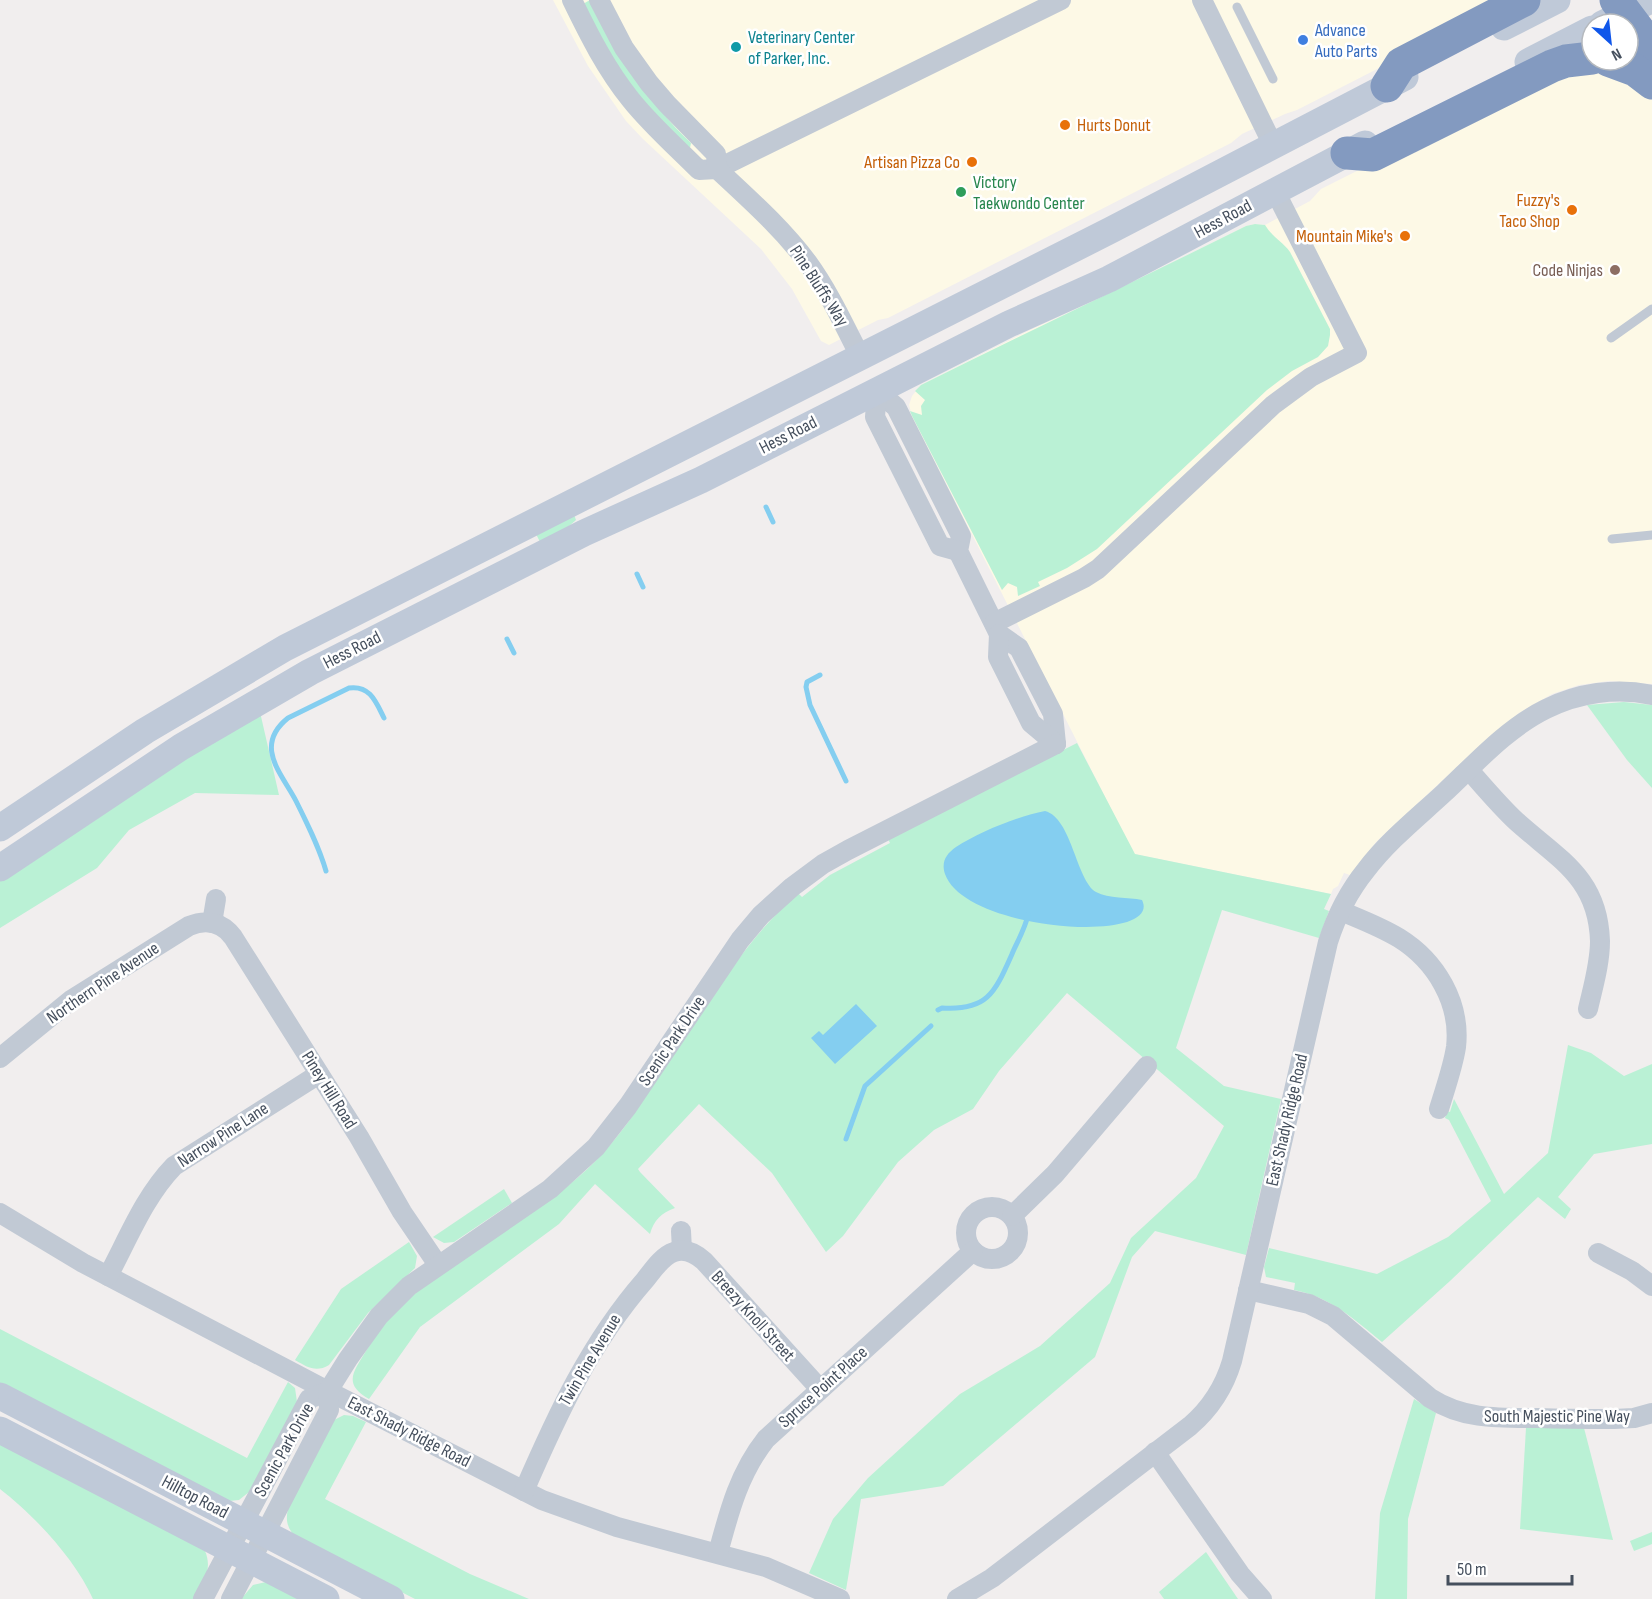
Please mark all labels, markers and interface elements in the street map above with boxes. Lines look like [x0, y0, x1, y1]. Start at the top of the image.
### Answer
north arrow [1580, 12, 1640, 72]
place label: Advance Auto Parts [1314, 20, 1377, 62]
place label: Veterinary Center of Parker, Inc. [748, 27, 855, 69]
marker: Advance Auto Parts [1296, 33, 1310, 47]
marker: Veterinary Center of Parker, Inc. [729, 40, 743, 54]
text: N [1608, 44, 1624, 64]
place label: Hurts Donut [1077, 115, 1151, 136]
marker: Hurts Donut [1058, 118, 1072, 132]
place label: Artisan Pizza Co [863, 152, 960, 173]
marker: Artisan Pizza Co [965, 155, 979, 169]
place label: Victory Taekwondo Center [973, 172, 1085, 214]
marker: Victory Taekwondo Center [954, 185, 968, 199]
place label: Fuzzy's Taco Shop [1499, 190, 1560, 232]
street label: Hess Road [1191, 195, 1255, 243]
marker: Fuzzy's Taco Shop [1565, 203, 1579, 217]
place label: Mountain Mike's [1296, 226, 1393, 247]
marker: Mountain Mike's [1398, 229, 1412, 243]
street label: Pine Bluffs Way [785, 242, 853, 330]
place label: Code Ninjas [1533, 260, 1603, 281]
marker: Code Ninjas [1608, 263, 1622, 277]
street label: Hess Road [756, 412, 820, 458]
street label: Hess Road [320, 627, 384, 673]
street label: Northern Pine Avenue [43, 938, 163, 1028]
street label: Scenic Park Drive [634, 992, 710, 1090]
street label: Piney Hill Road [297, 1047, 361, 1133]
street label: East Shady Ridge Road [1262, 1052, 1312, 1188]
street label: Narrow Pine Lane [174, 1098, 272, 1172]
street label: Breezy Knoll Street [707, 1266, 799, 1366]
street label: Twin Pine Avenue [554, 1310, 626, 1410]
street label: Spruce Point Place [774, 1342, 872, 1432]
street label: East Shady Ridge Road [344, 1392, 474, 1472]
street label: Scenic Park Drive [250, 1400, 318, 1500]
street label: South Majestic Pine Way [1484, 1406, 1630, 1427]
street label: Hilltop Road [158, 1471, 232, 1523]
scale bar [1448, 1548, 1572, 1586]
text: 50 m [1457, 1559, 1487, 1580]

